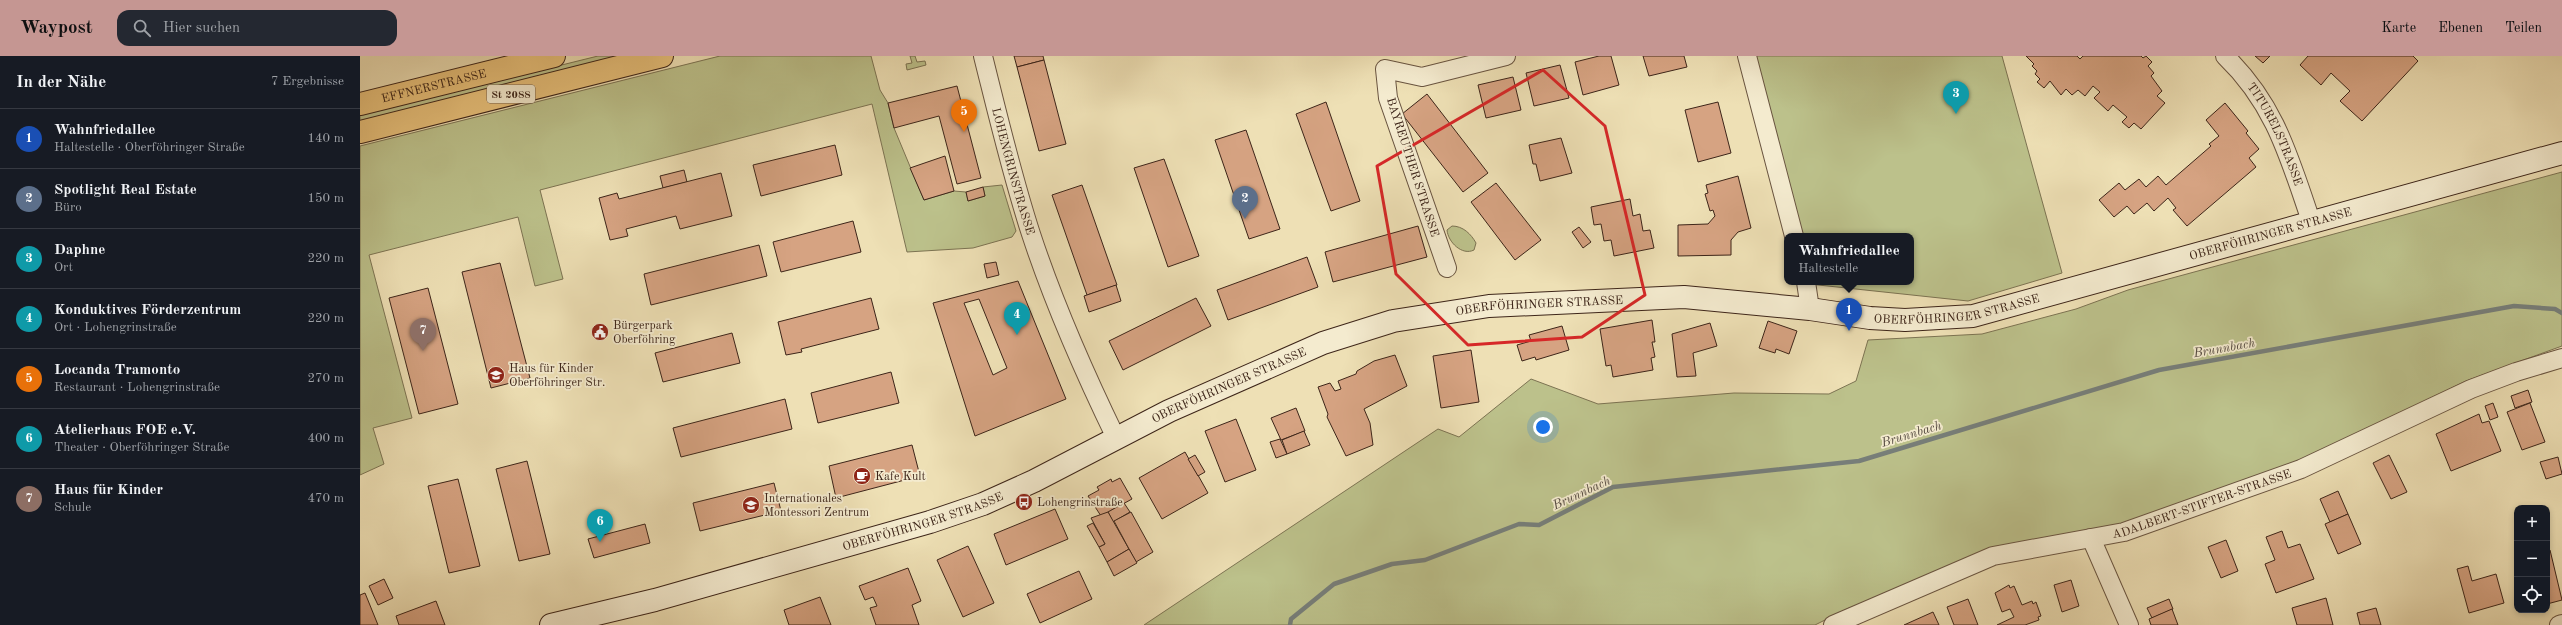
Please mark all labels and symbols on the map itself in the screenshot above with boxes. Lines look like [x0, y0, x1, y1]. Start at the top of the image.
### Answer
street label: EFFNERSTRASSE [380, 68, 488, 105]
pin: 3 [1943, 81, 1969, 114]
street label: TITURELSTRASSE [2244, 81, 2304, 188]
road number: St 2088 [487, 85, 535, 103]
street label: BAYREUTHER STRASSE [1384, 96, 1440, 238]
pin: 5 [951, 99, 977, 132]
street label: LOHENGRINSTRASSE [989, 106, 1036, 237]
pin: 2 [1232, 186, 1258, 219]
street label: OBERFÖHRINGER STRASSE [2188, 206, 2353, 263]
street label: OBERFÖHRINGER STRASSE [1873, 293, 2041, 327]
street label: OBERFÖHRINGER STRASSE [1455, 295, 1624, 318]
pin: 1 [1836, 298, 1862, 331]
pin: 4 [1004, 302, 1030, 335]
pin: 7 [410, 318, 436, 351]
place label: Bürgerpark Oberföhring [613, 320, 676, 346]
public building icon: Bürgerpark Oberföhring [590, 322, 610, 342]
water label: Brunnbach [2191, 337, 2256, 360]
street label: OBERFÖHRINGER STRASSE [1150, 346, 1308, 426]
place label: Haus für Kinder Oberföhringer Str. [509, 363, 605, 389]
school or university icon: Haus für Kinder Oberföhringer Str. [486, 365, 506, 385]
your location [1533, 417, 1553, 437]
water label: Brunnbach [1879, 419, 1943, 450]
cafe icon: Kafe Kult [852, 466, 872, 486]
street label: ADALBERT-STIFTER-STRASSE [2111, 468, 2293, 541]
place label: Kafe Kult [875, 471, 926, 483]
water label: Brunnbach [1550, 474, 1613, 513]
street label: OBERFÖHRINGER STRASSE [841, 491, 1005, 554]
bus stop icon: Lohengrinstraße [1014, 492, 1034, 512]
place label: Internationales Montessori Zentrum [764, 493, 869, 519]
school or university icon: Internationales Montessori Zentrum [741, 495, 761, 515]
place label: Lohengrinstraße [1037, 497, 1123, 509]
pin: 6 [587, 509, 613, 542]

